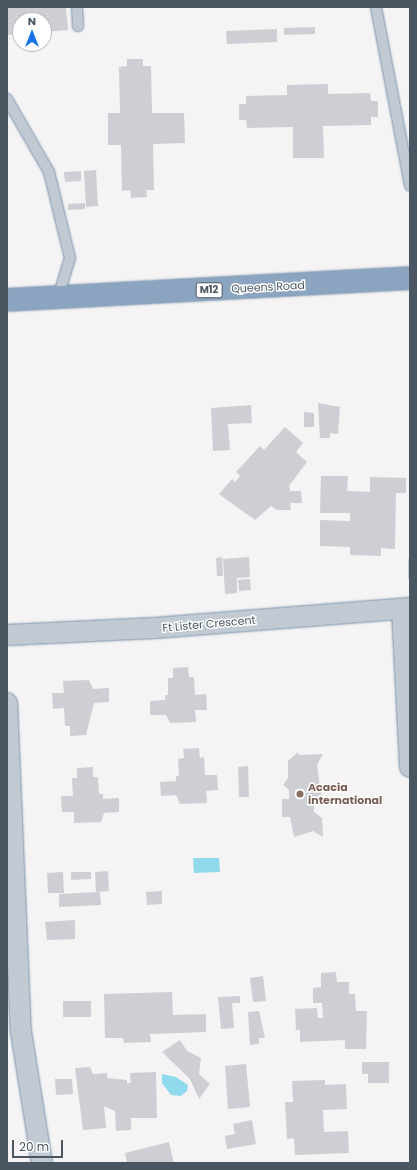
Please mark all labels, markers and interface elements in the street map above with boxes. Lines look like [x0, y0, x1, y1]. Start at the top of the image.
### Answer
north arrow [12, 12, 52, 52]
text: N [28, 13, 36, 29]
street label: Queens Road [231, 278, 305, 296]
road number: M12 [195, 282, 223, 298]
street label: Ft Lister Crescent [162, 613, 256, 635]
place label: Acacia international [308, 781, 382, 807]
marker: Acacia international [295, 789, 305, 799]
scale bar [14, 1132, 65, 1158]
text: 20 m [19, 1138, 49, 1155]

